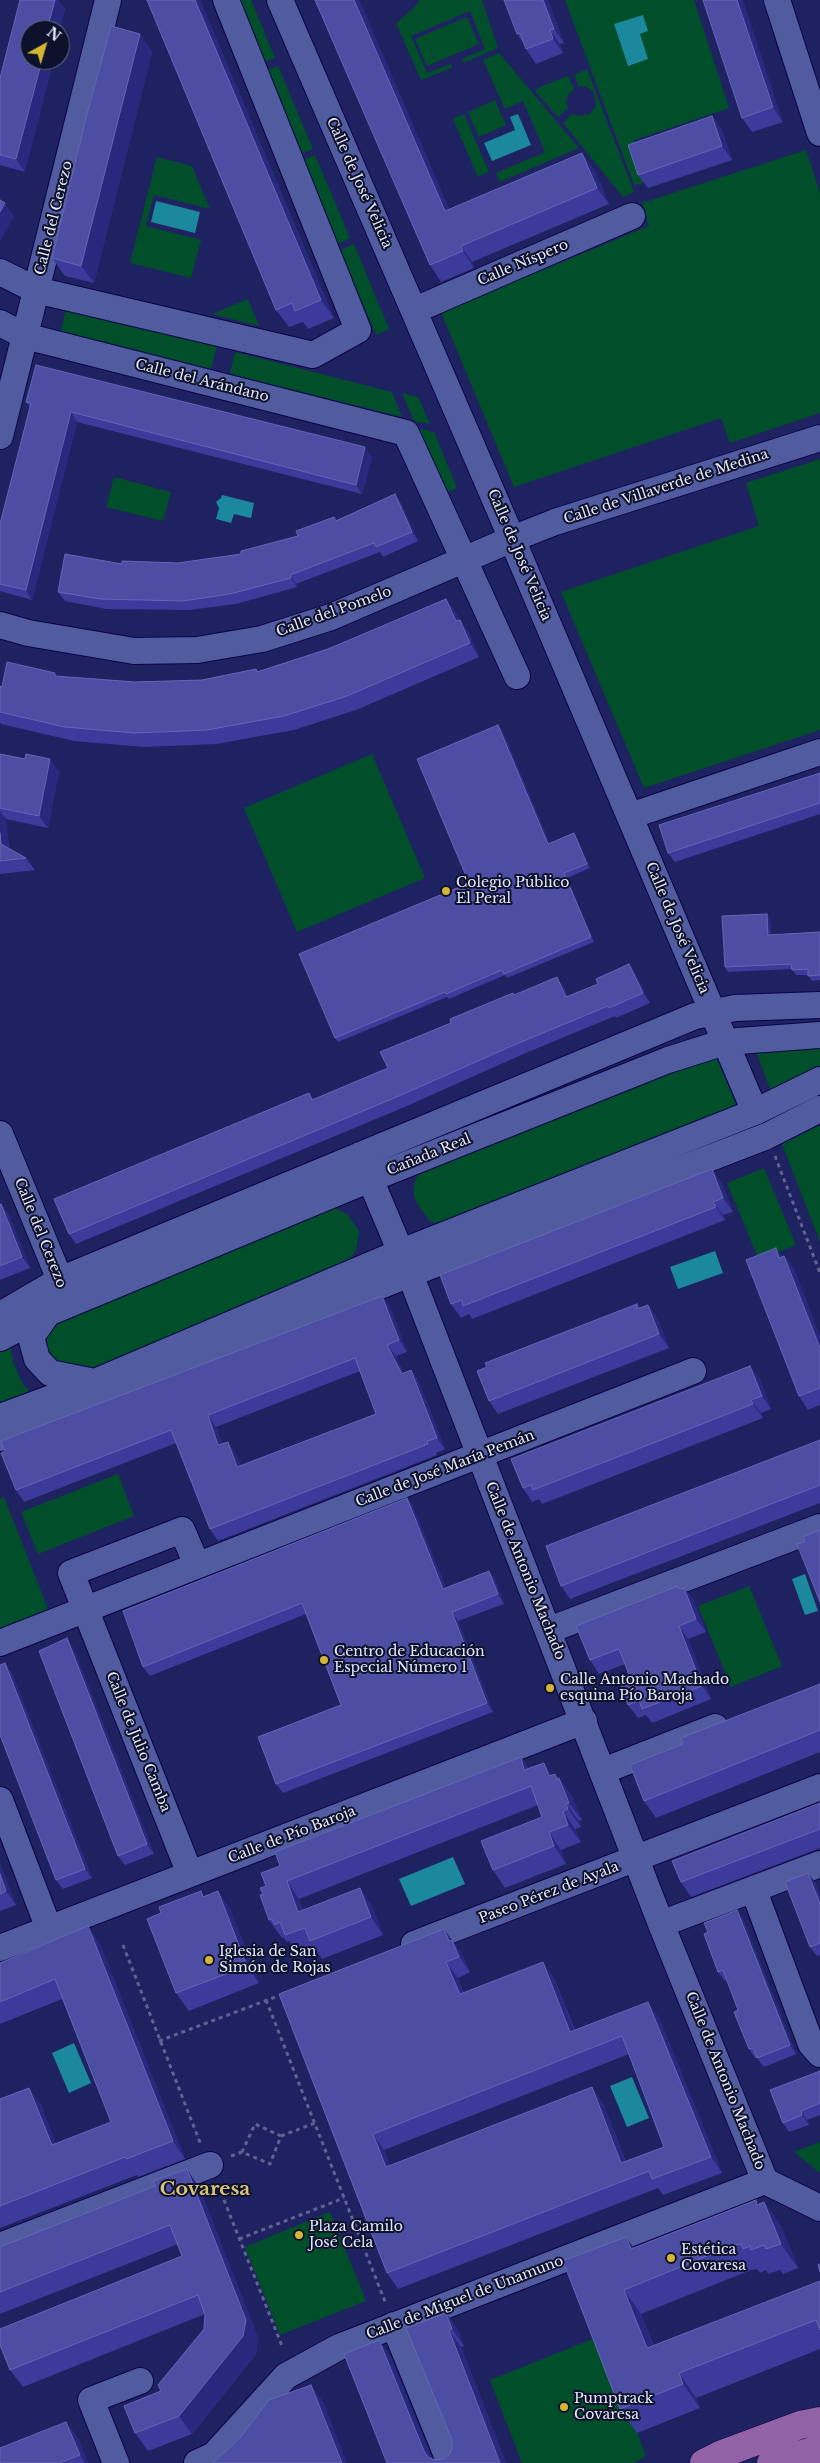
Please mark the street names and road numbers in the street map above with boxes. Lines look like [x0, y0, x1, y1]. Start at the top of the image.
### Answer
street label: Calle de José Velicia [323, 115, 395, 251]
street label: Calle del Cerezo [32, 159, 76, 277]
street label: Calle Níspero [475, 236, 571, 290]
street label: Calle del Arándano [133, 356, 271, 406]
street label: Calle de Villaverde de Medina [562, 446, 770, 528]
street label: Calle de José Velicia [484, 487, 554, 623]
street label: Calle del Pomelo [274, 583, 394, 641]
street label: Calle de José Velicia [642, 860, 712, 996]
street label: Cañada Real [385, 1131, 473, 1179]
street label: Calle del Cerezo [10, 1176, 70, 1290]
street label: Calle de José María Pemán [353, 1427, 537, 1511]
street label: Calle de Antonio Machado [482, 1479, 568, 1663]
street label: Calle de Julio Camba [102, 1669, 174, 1815]
street label: Calle de Pío Baroja [226, 1803, 358, 1867]
street label: Paseo Pérez de Ayala [477, 1859, 621, 1927]
street label: Calle de Antonio Machado [682, 1989, 768, 2173]
street label: Calle de Miguel de Unamuno [364, 2253, 566, 2343]

